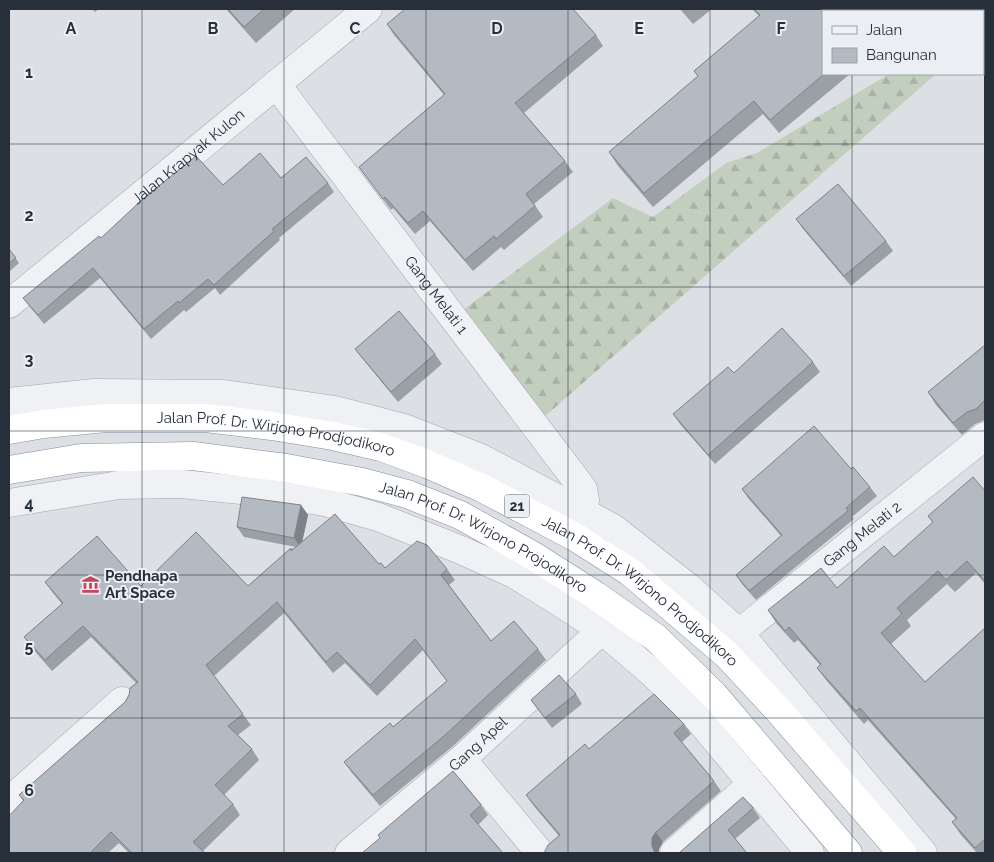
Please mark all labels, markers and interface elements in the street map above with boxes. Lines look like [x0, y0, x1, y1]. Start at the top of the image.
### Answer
legend [822, 10, 984, 75]
text: A [66, 19, 77, 38]
text: B [208, 19, 219, 38]
text: C [350, 19, 361, 38]
text: D [491, 19, 503, 38]
text: E [634, 19, 644, 38]
text: F [776, 19, 786, 38]
text: Jalan [866, 21, 902, 39]
text: Bangunan [866, 46, 937, 64]
text: 1 [25, 63, 33, 82]
street label: Jalan Krapyak Kulon [128, 105, 248, 208]
text: 2 [24, 206, 34, 225]
street label: Gang Melati 1 [401, 253, 472, 338]
text: 3 [25, 350, 34, 369]
street label: Jalan Prof. Dr. Wirjono Prodjodikoro [157, 409, 398, 460]
street label: Jalan Prof. Dr. Wirjono Projodikoro [377, 478, 591, 597]
text: 4 [24, 494, 34, 513]
road number: 21 [504, 494, 530, 518]
street label: Gang Melati 2 [820, 497, 905, 571]
street label: Jalan Prof. Dr. Wirjono Prodjodikoro [539, 512, 742, 670]
place label: Pendhapa Art Space [105, 567, 178, 602]
museum icon: Pendhapa Art Space [81, 575, 101, 595]
text: 5 [25, 637, 34, 656]
street label: Gang Apel [445, 712, 512, 775]
text: 6 [24, 781, 34, 800]

